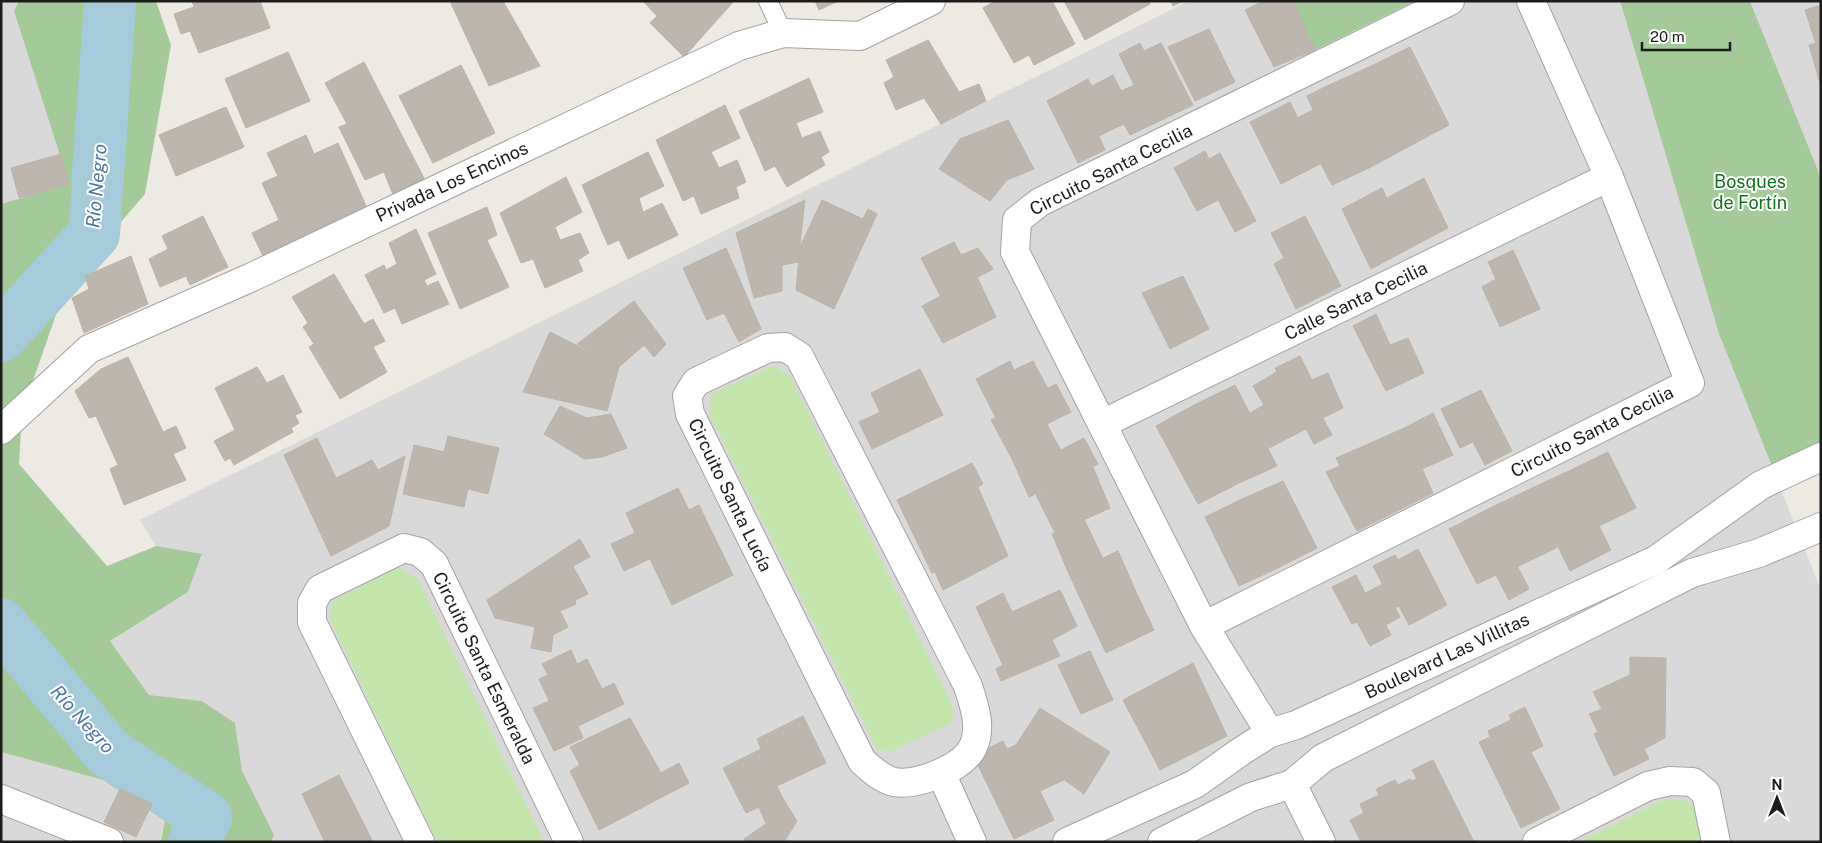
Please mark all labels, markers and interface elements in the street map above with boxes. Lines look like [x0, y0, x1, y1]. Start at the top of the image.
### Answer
scale bar [1642, 20, 1730, 52]
text: 20 m [1650, 28, 1685, 45]
street label: Circuito Santa Cecilia [1026, 119, 1196, 220]
street label: Privada Los Encinos [372, 137, 531, 226]
water label: Río Negro [81, 143, 111, 229]
park label: Bosques de Fortín [1713, 171, 1787, 213]
street label: Calle Santa Cecilia [1281, 257, 1431, 344]
street label: Circuito Santa Cecilia [1507, 381, 1677, 482]
street label: Circuito Santa Lucía [684, 415, 777, 575]
street label: Circuito Santa Esmeralda [429, 568, 540, 767]
street label: Boulevard Las Villitas [1361, 608, 1532, 703]
water label: Río Negro [47, 680, 119, 758]
north arrow [1752, 773, 1802, 823]
text: N [1772, 777, 1782, 793]

